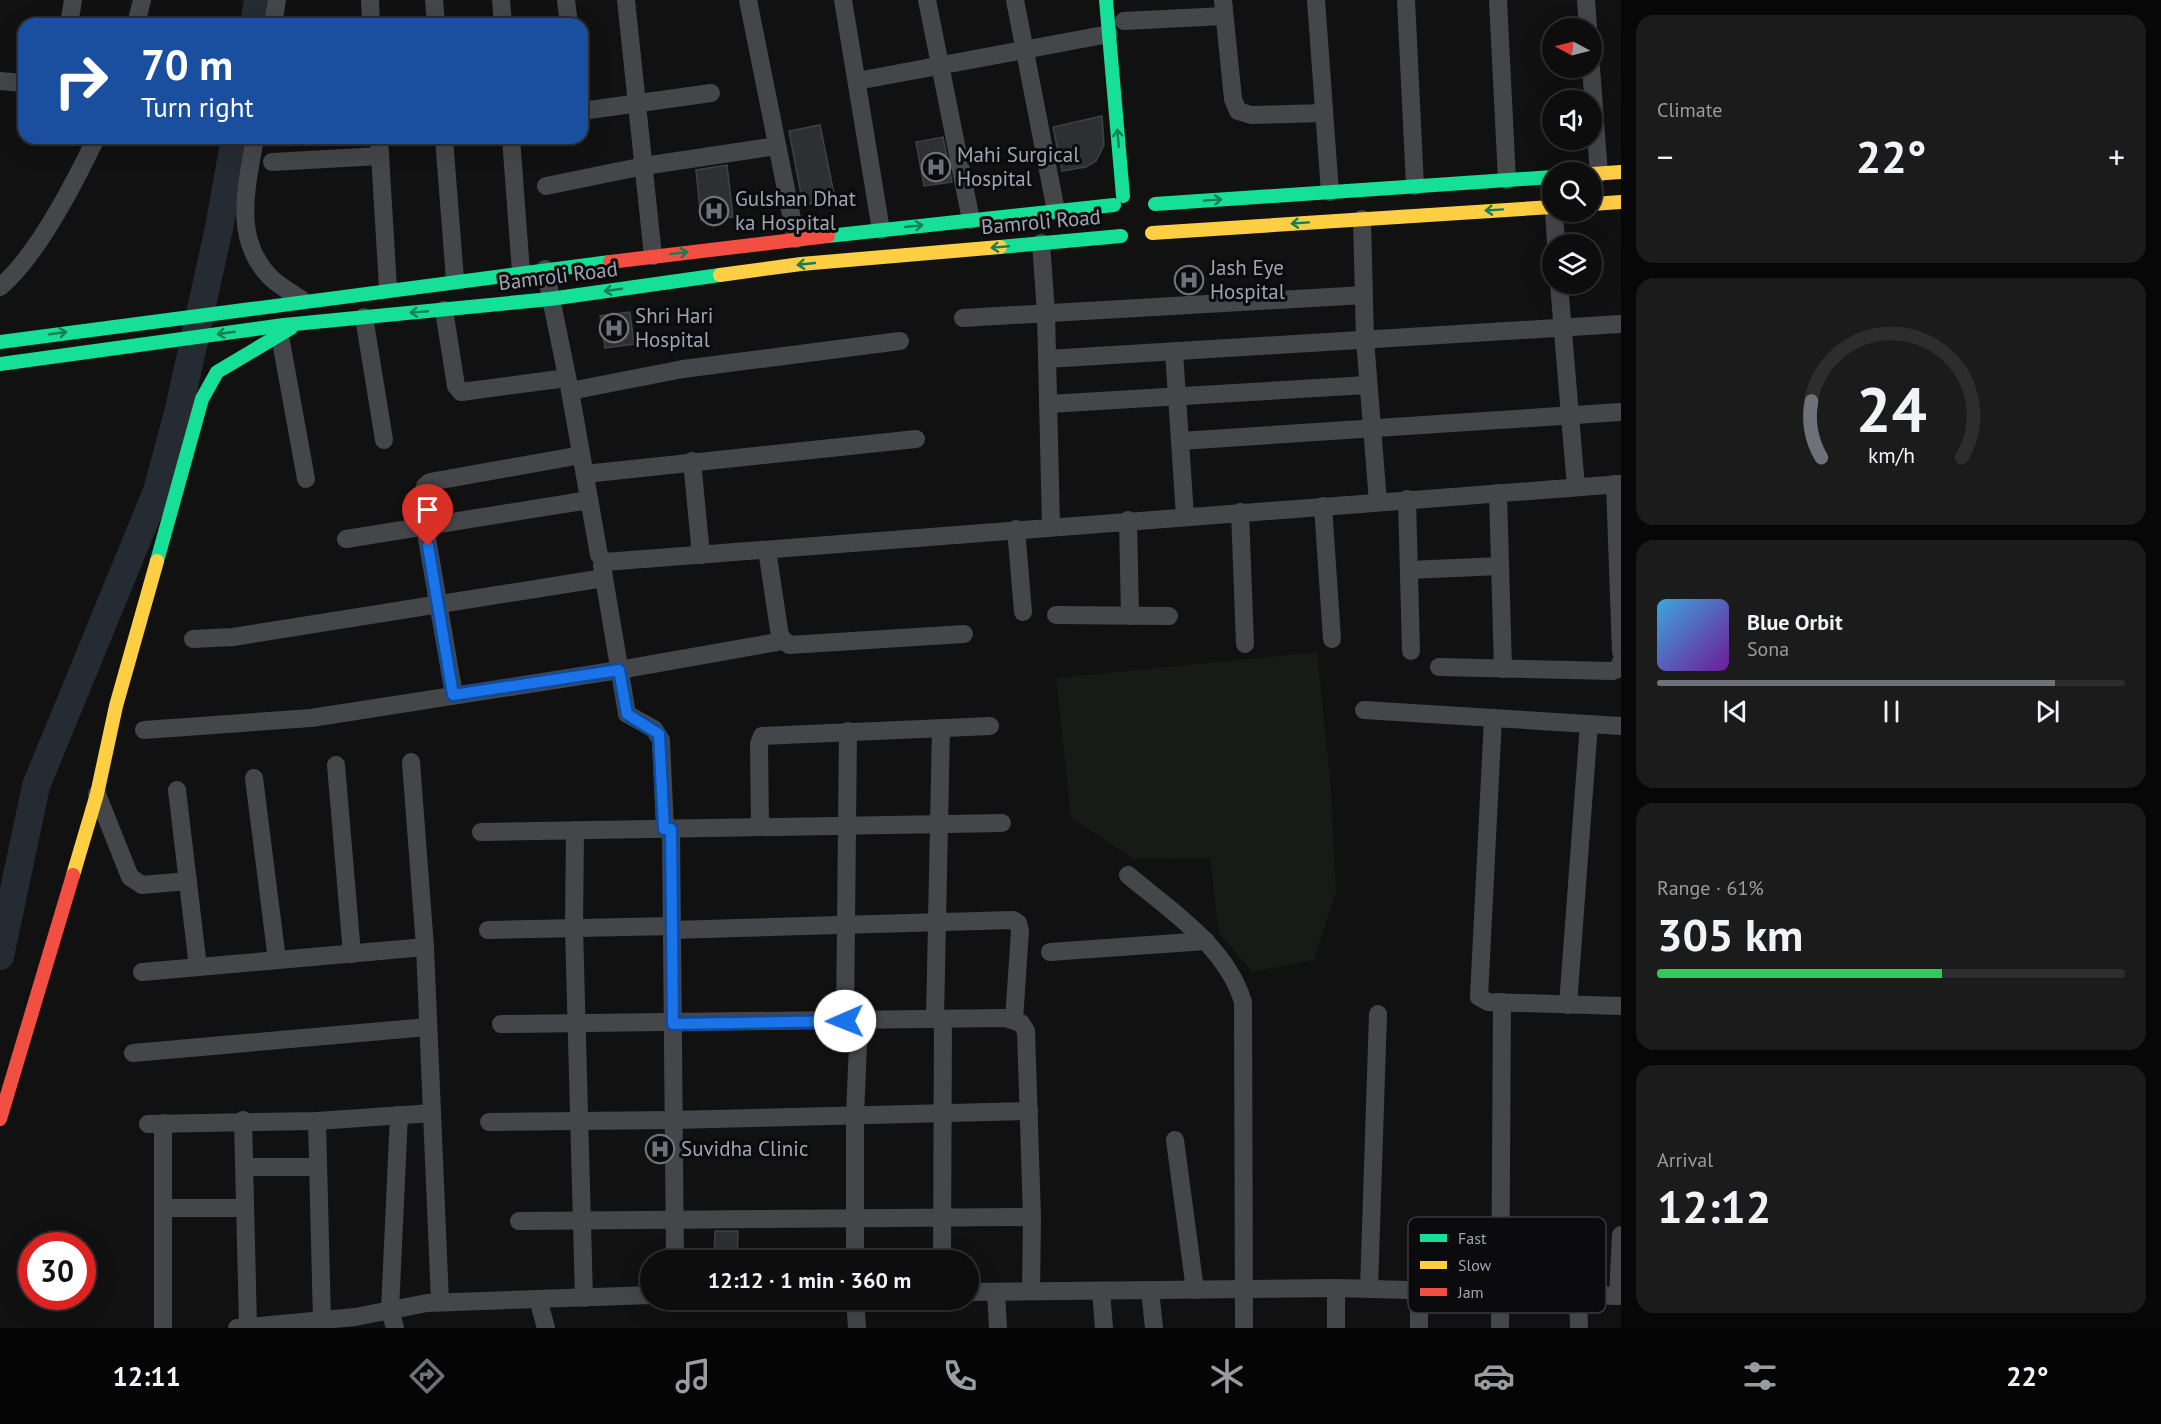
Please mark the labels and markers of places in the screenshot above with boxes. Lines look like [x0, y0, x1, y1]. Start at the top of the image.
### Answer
place label: Mahi Surgical Hospital [957, 141, 1079, 192]
hospital icon: Mahi Surgical Hospital [920, 151, 952, 183]
place label: Gulshan Dhat ka Hospital [735, 185, 856, 236]
hospital icon: Gulshan Dhat ka Hospital [698, 195, 730, 227]
place label: Jash Eye Hospital [1209, 254, 1285, 305]
hospital icon: Jash Eye Hospital [1173, 264, 1205, 296]
place label: Shri Hari Hospital [635, 302, 713, 353]
hospital icon: Shri Hari Hospital [598, 312, 630, 344]
pin [402, 484, 453, 546]
hospital icon: Suvidha Clinic [644, 1133, 676, 1165]
place label: Suvidha Clinic [681, 1135, 808, 1162]

